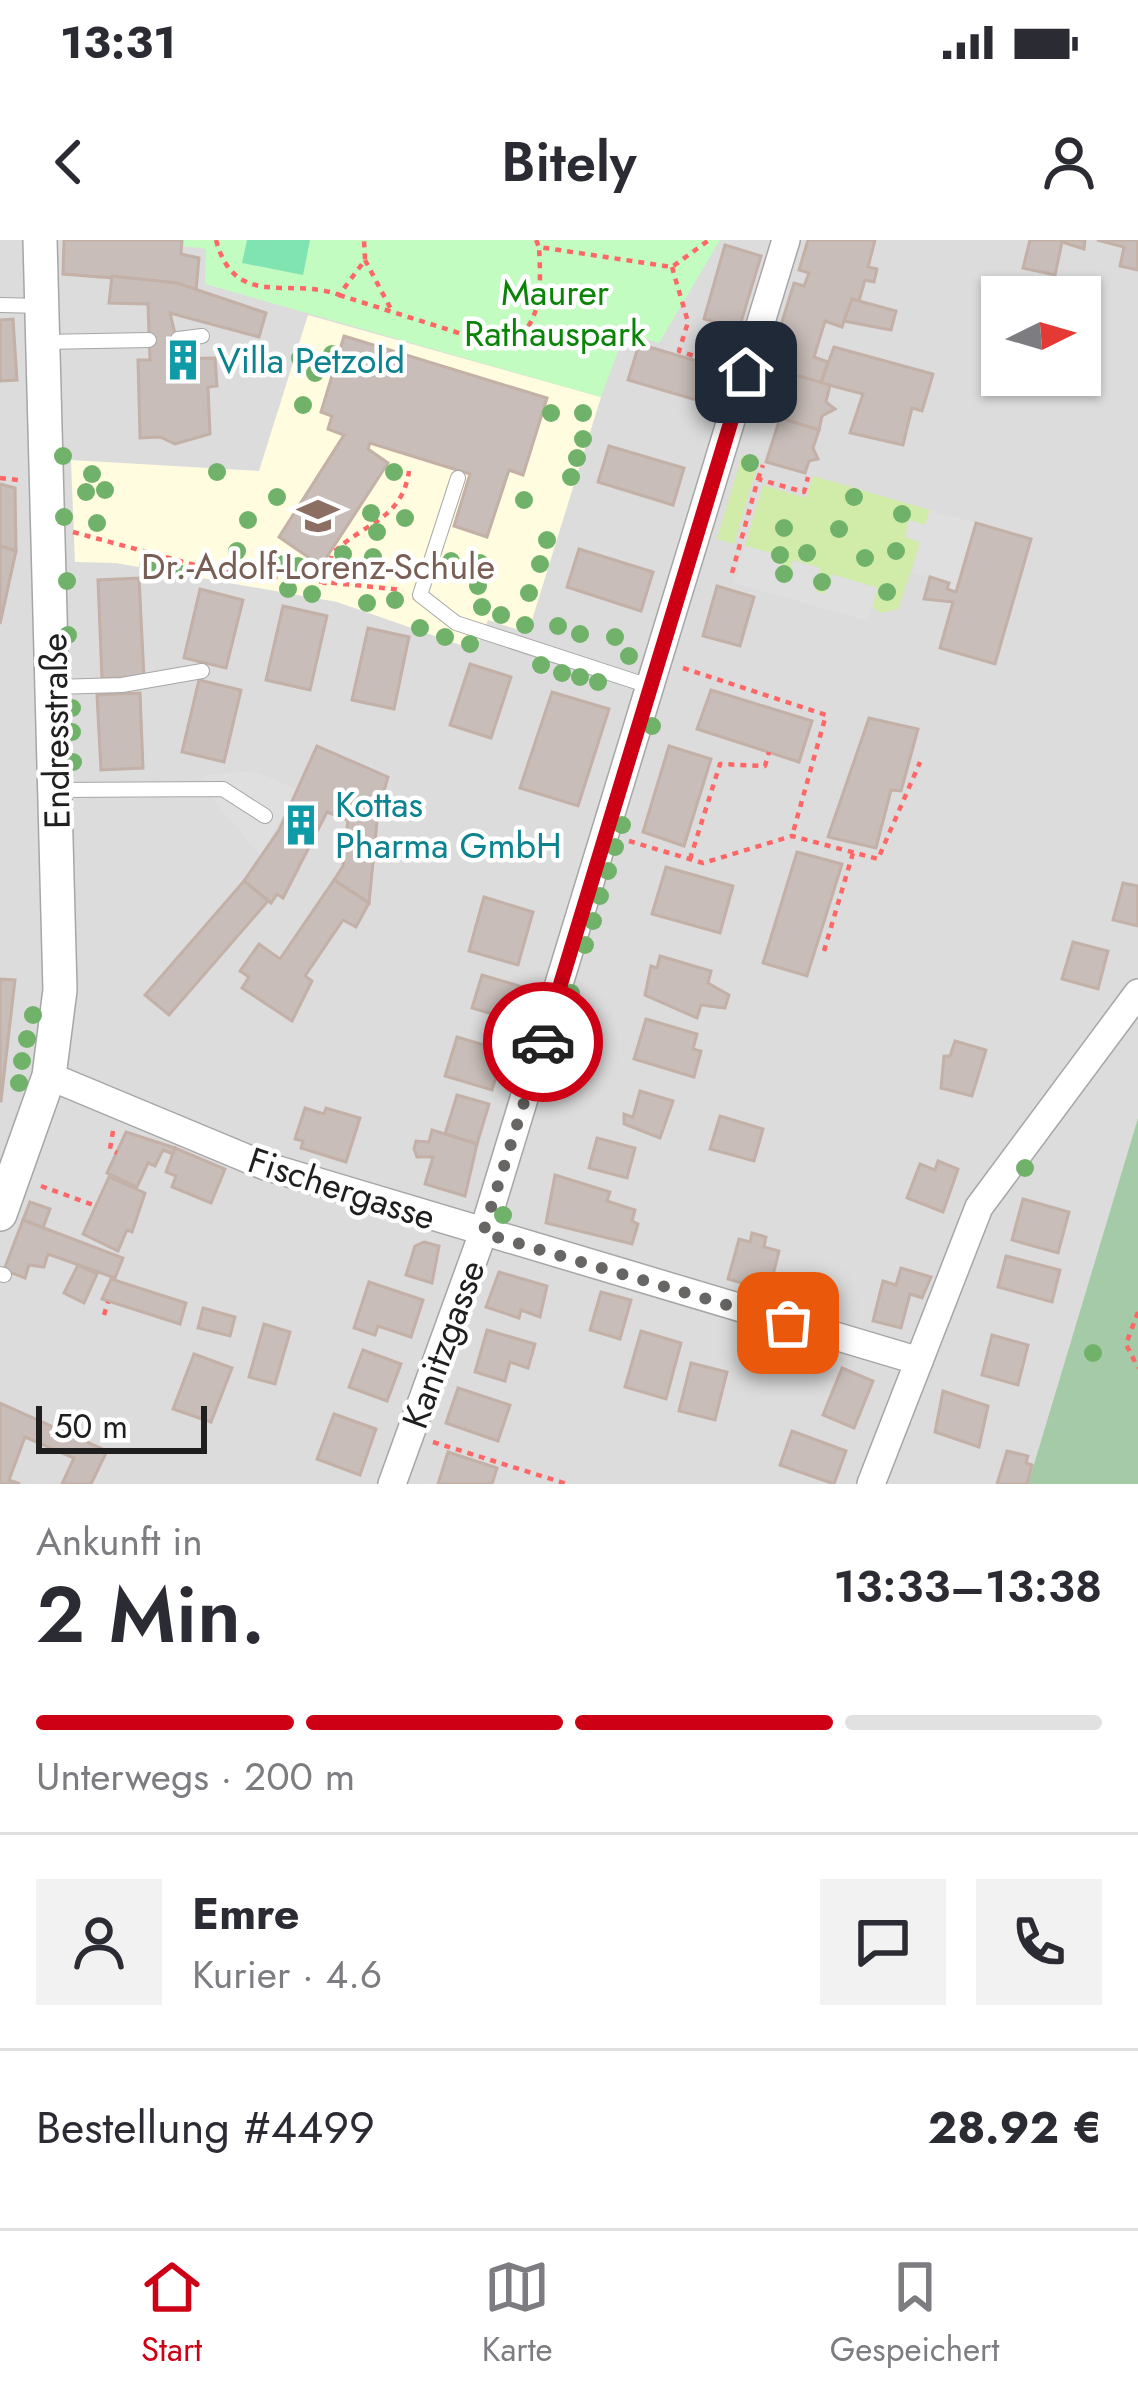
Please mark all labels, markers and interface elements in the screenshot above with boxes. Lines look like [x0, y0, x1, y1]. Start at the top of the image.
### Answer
text: 13:31 [60, 10, 176, 75]
text: Bitely [501, 123, 637, 201]
icon: back [36, 129, 102, 195]
icon: person [1036, 129, 1102, 195]
park label: Maurer Rathauspark [464, 266, 646, 359]
north arrow [981, 276, 1101, 396]
map controls [981, 276, 1101, 396]
pin [695, 321, 797, 423]
place label: Villa Petzold [217, 334, 405, 386]
building icon: Villa Petzold [160, 337, 206, 383]
icon: home [713, 339, 779, 405]
school or university icon: Dr.-Adolf-Lorenz-Schule [295, 493, 341, 539]
place label: Dr.-Adolf-Lorenz-Schule [141, 540, 495, 592]
street label: Endresstraße [27, 633, 83, 829]
place label: Kottas Pharma GmbH [335, 778, 562, 871]
building icon: Kottas Pharma GmbH [278, 802, 324, 848]
courier [483, 982, 603, 1102]
icon: car [510, 1009, 576, 1075]
street label: Fischergasse [242, 1133, 442, 1243]
street label: Kanitzgasse [388, 1252, 498, 1436]
pin [737, 1272, 839, 1374]
icon: bag [755, 1290, 821, 1356]
scale bar [36, 1400, 207, 1453]
text: 50 m [54, 1403, 128, 1450]
text: Ankunft in [36, 1513, 203, 1570]
text: 13:33–13:38 [833, 1554, 1102, 1619]
text: 2 Min. [36, 1559, 265, 1671]
text: Unterwegs · 200 m [36, 1748, 355, 1805]
button: person [36, 1879, 162, 2005]
button: chat [820, 1879, 946, 2005]
button: phone [976, 1879, 1102, 2005]
text: Emre [192, 1881, 300, 1946]
text: Kurier · 4.6 [192, 1946, 382, 2003]
text: Bestellung #4499 [36, 2095, 375, 2160]
text: 28.92 € [928, 2095, 1102, 2160]
tab: Start [139, 2254, 205, 2373]
tab: Karte [482, 2254, 553, 2373]
tab: Gespeichert [830, 2254, 999, 2373]

